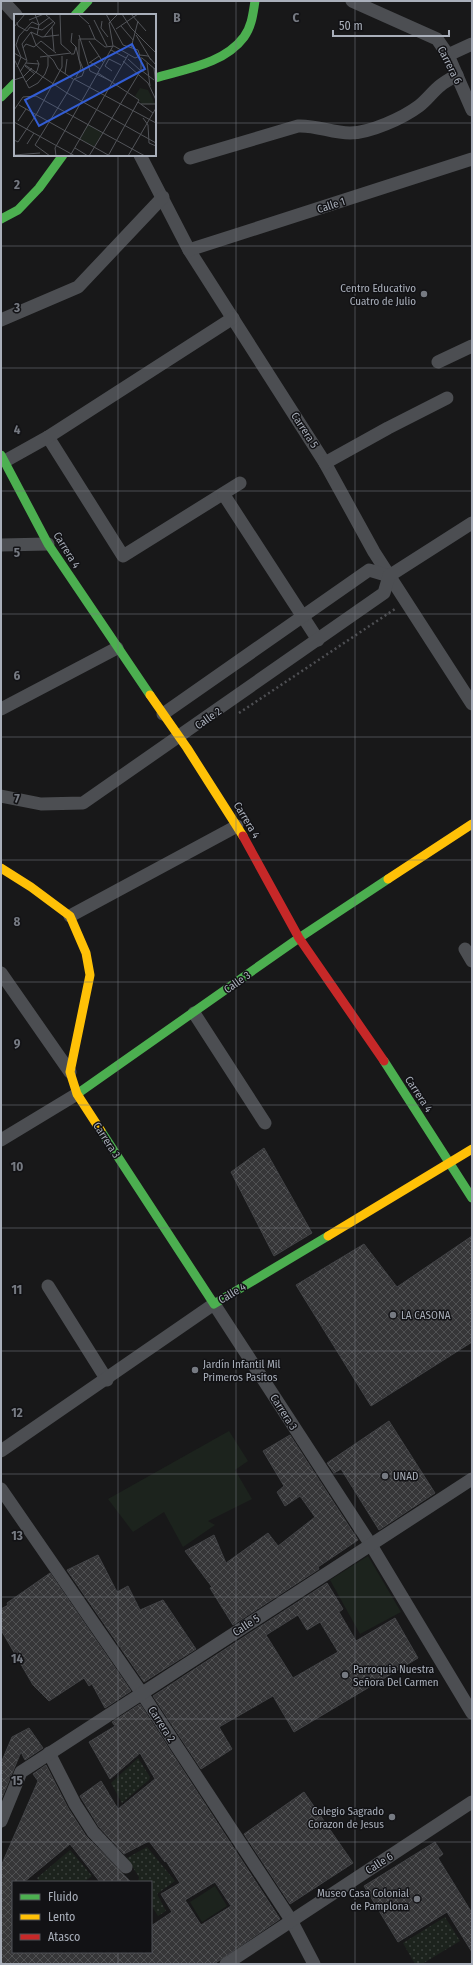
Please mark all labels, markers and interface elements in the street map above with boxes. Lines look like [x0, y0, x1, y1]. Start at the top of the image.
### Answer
text: B [173, 10, 181, 25]
text: C [293, 10, 300, 25]
scale bar [333, 12, 449, 38]
inset map [14, 14, 156, 156]
text: 50 m [339, 19, 363, 33]
street label: Carrera 6 [435, 44, 465, 87]
text: 2 [13, 177, 20, 192]
street label: Calle 1 [315, 195, 347, 216]
place label: Centro Educativo Cuatro de Julio [340, 282, 416, 308]
marker: Centro Educativo Cuatro de Julio [419, 289, 429, 299]
text: 3 [13, 300, 20, 315]
street label: Carrera 5 [288, 410, 321, 451]
text: 4 [14, 422, 21, 437]
street label: Carrera 4 [50, 530, 83, 571]
text: 5 [14, 545, 20, 560]
text: 6 [14, 668, 21, 683]
street label: Calle 2 [193, 705, 224, 732]
text: 7 [14, 791, 20, 806]
street label: Carrera 4 [231, 800, 263, 842]
text: 8 [14, 914, 21, 929]
street label: Calle 3 [221, 969, 253, 996]
text: 9 [14, 1036, 21, 1051]
street label: Carrera 4 [402, 1074, 435, 1115]
street label: Carrera 3 [90, 1120, 123, 1161]
text: 10 [11, 1159, 23, 1174]
street label: Calle 4 [216, 1280, 249, 1307]
text: 11 [12, 1282, 22, 1297]
place label: LA CASONA [401, 1309, 451, 1322]
marker: LA CASONA [388, 1310, 398, 1320]
place label: Jardín Infantil Mil Primeros Pasitos [203, 1358, 281, 1384]
marker: Jardín Infantil Mil Primeros Pasitos [190, 1365, 200, 1375]
street label: Carrera 3 [267, 1392, 300, 1433]
text: 12 [11, 1405, 23, 1420]
place label: UNAD [393, 1470, 418, 1483]
marker: UNAD [380, 1471, 390, 1481]
text: 13 [11, 1528, 23, 1543]
street label: Calle 5 [230, 1612, 262, 1639]
text: 14 [11, 1651, 23, 1666]
place label: Parroquia Nuestra Señora Del Carmen [353, 1663, 439, 1689]
marker: Parroquia Nuestra Señora Del Carmen [340, 1670, 350, 1680]
street label: Carrera 2 [145, 1704, 178, 1745]
text: 15 [11, 1773, 23, 1788]
place label: Colegio Sagrado Corazon de Jesus [308, 1805, 384, 1831]
marker: Colegio Sagrado Corazon de Jesus [387, 1812, 397, 1822]
street label: Calle 6 [363, 1850, 396, 1877]
legend [12, 1881, 152, 1953]
place label: Museo Casa Colonial de Pamplona [317, 1887, 409, 1913]
text: Fluido [48, 1890, 78, 1904]
marker: Museo Casa Colonial de Pamplona [412, 1894, 422, 1904]
text: Lento [48, 1910, 75, 1924]
text: Atasco [48, 1930, 80, 1944]

